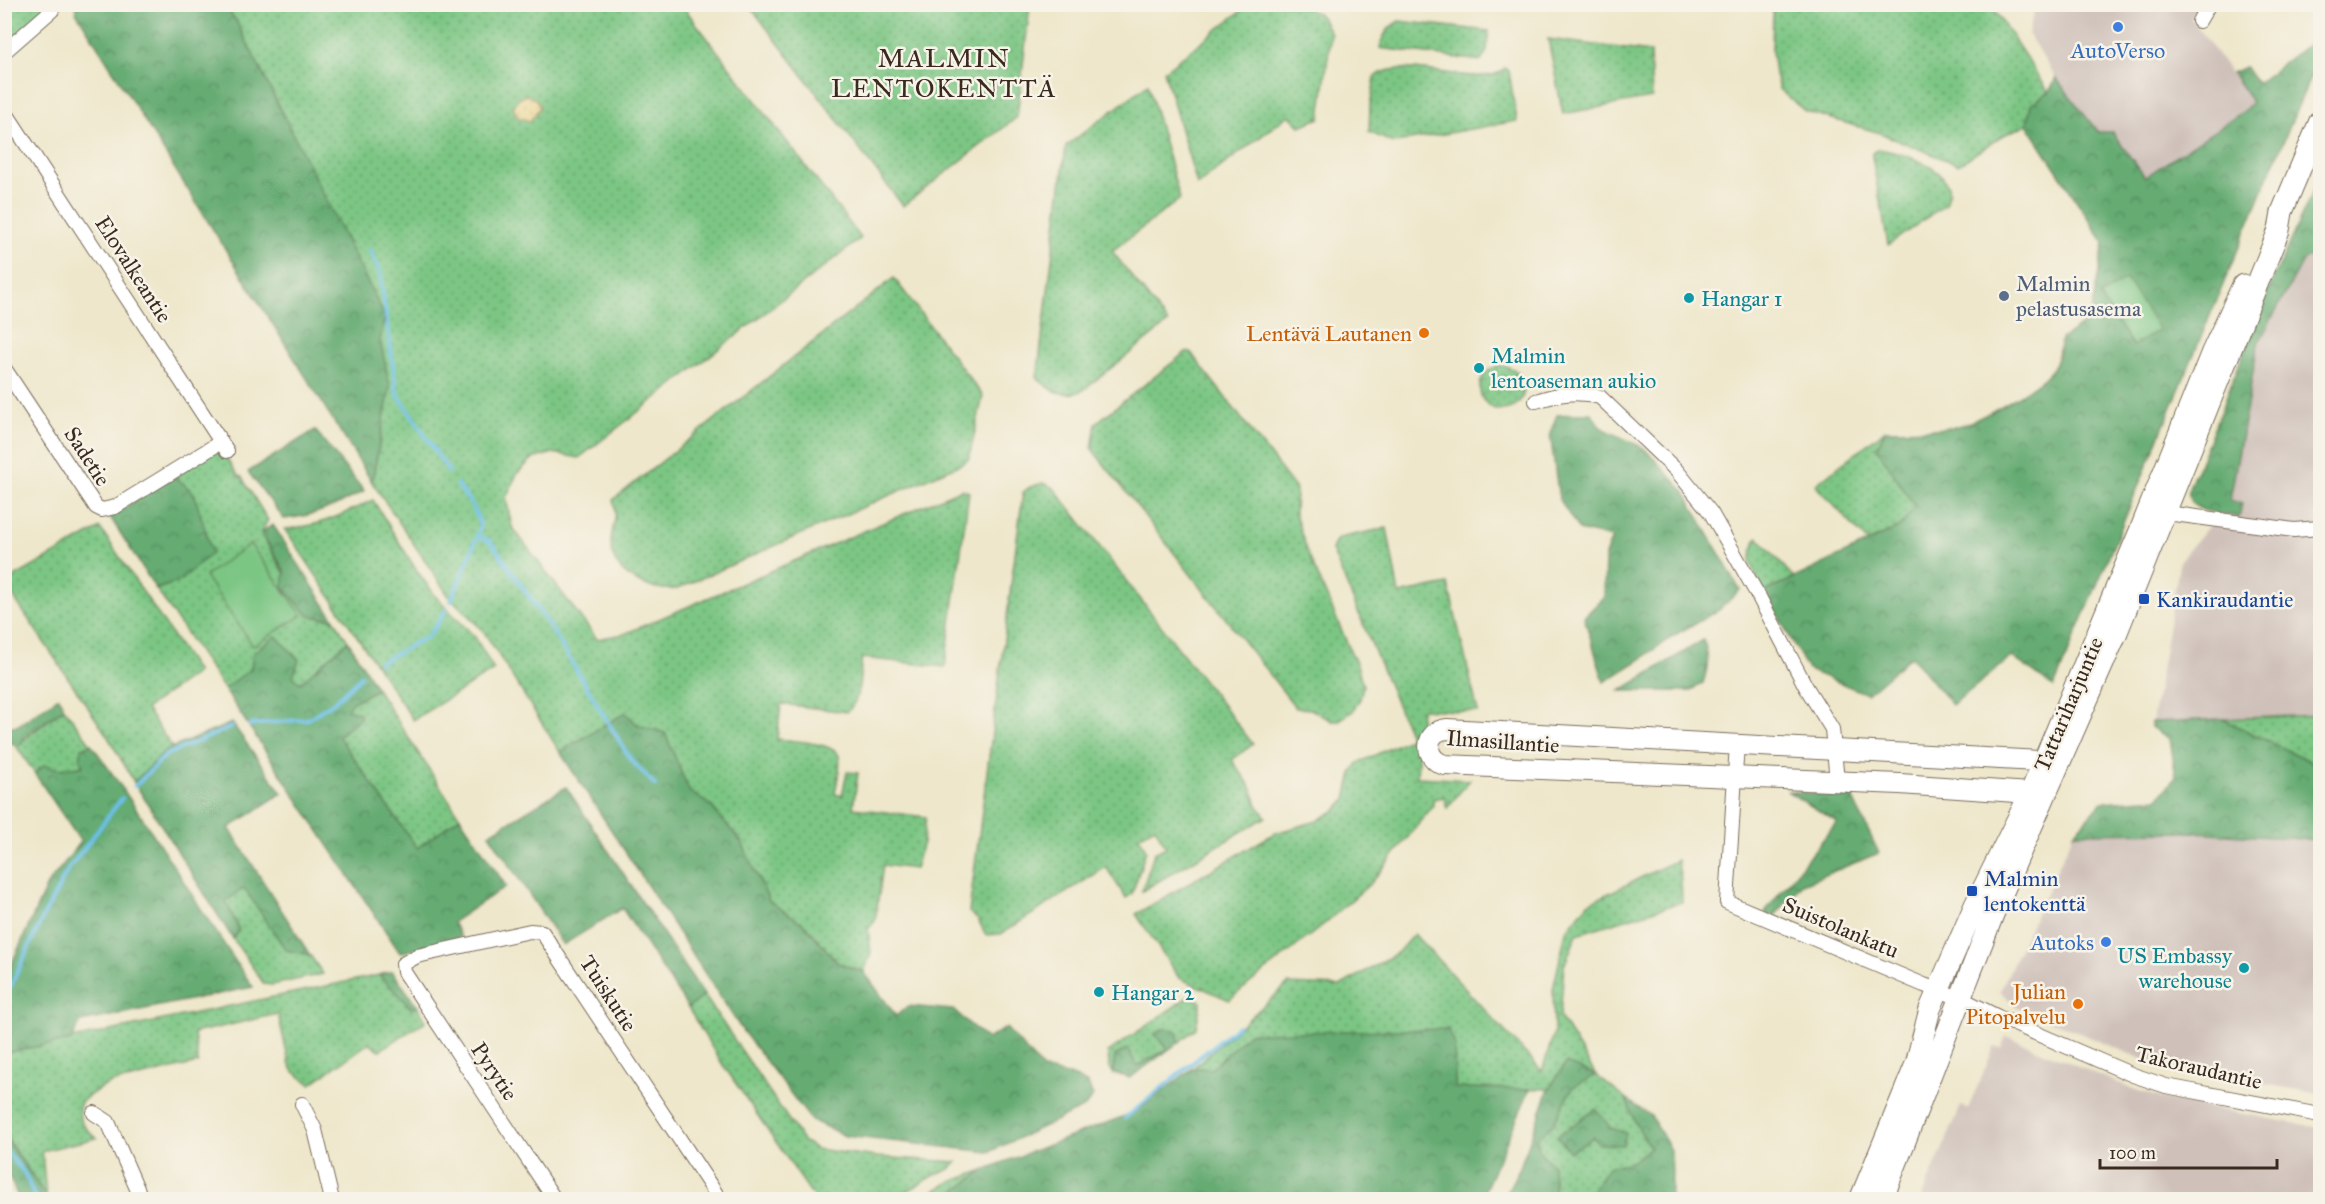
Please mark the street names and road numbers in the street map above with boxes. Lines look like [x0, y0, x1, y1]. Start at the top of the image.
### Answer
street label: Elovalkeantie [89, 211, 178, 328]
street label: Sadetie [59, 422, 117, 491]
street label: Tattariharjuntie [2028, 633, 2109, 776]
street label: Ilmasillantie [1446, 724, 1560, 759]
street label: Suistolankatu [1779, 891, 1903, 964]
street label: Tuiskutie [574, 950, 643, 1036]
street label: Pyrytie [465, 1037, 524, 1106]
street label: Takoraudantie [2133, 1040, 2265, 1095]

